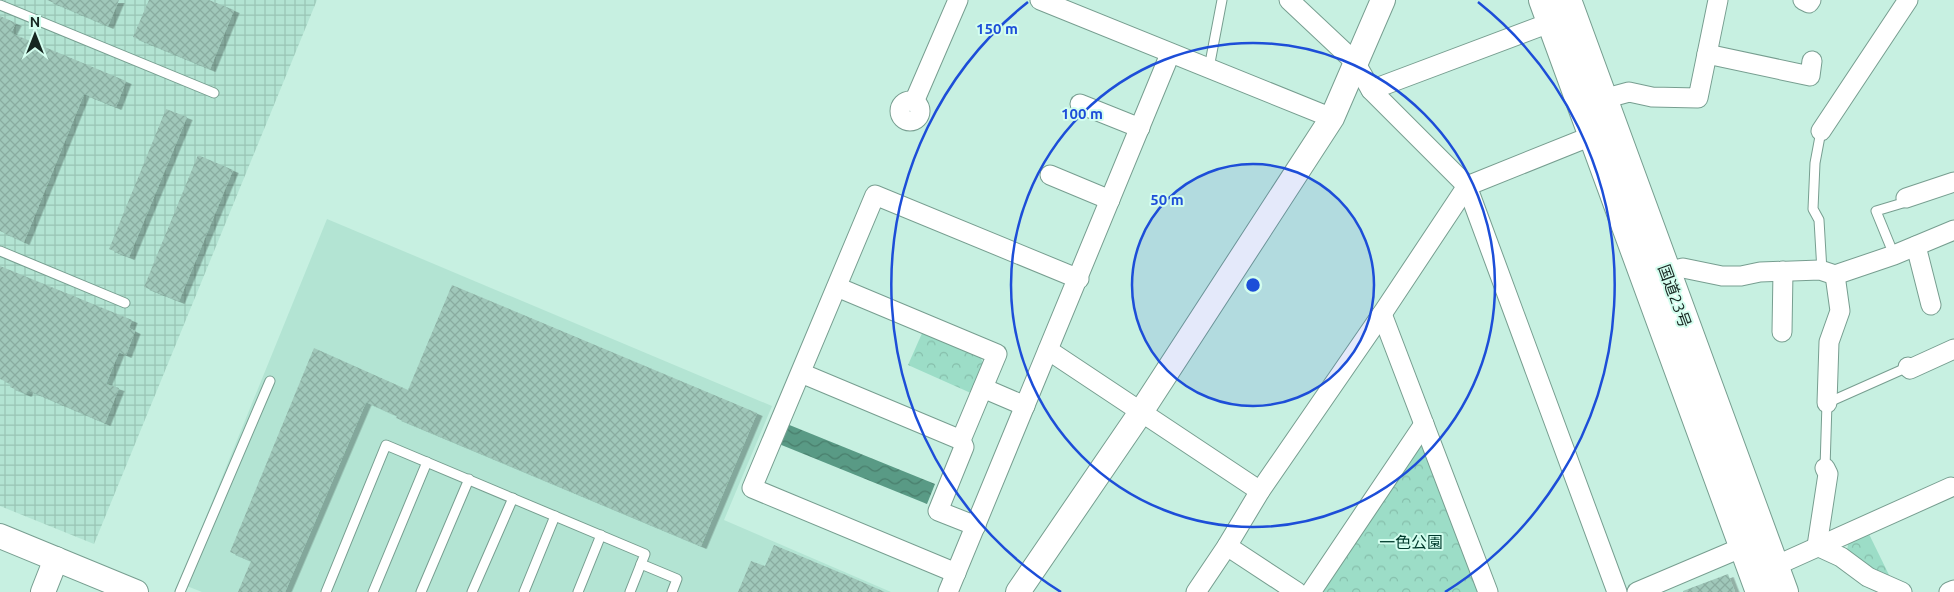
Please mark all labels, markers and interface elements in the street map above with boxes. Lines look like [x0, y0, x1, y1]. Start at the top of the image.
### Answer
north arrow [10, 10, 60, 60]
text: N [30, 14, 40, 30]
text: 150 m [976, 20, 1018, 37]
text: 100 m [1061, 105, 1103, 122]
text: 50 m [1150, 191, 1184, 208]
street label: 国道23号 [1655, 262, 1695, 330]
centre of rings [1244, 276, 1262, 294]
park label: 一色公園 [1379, 533, 1443, 551]

